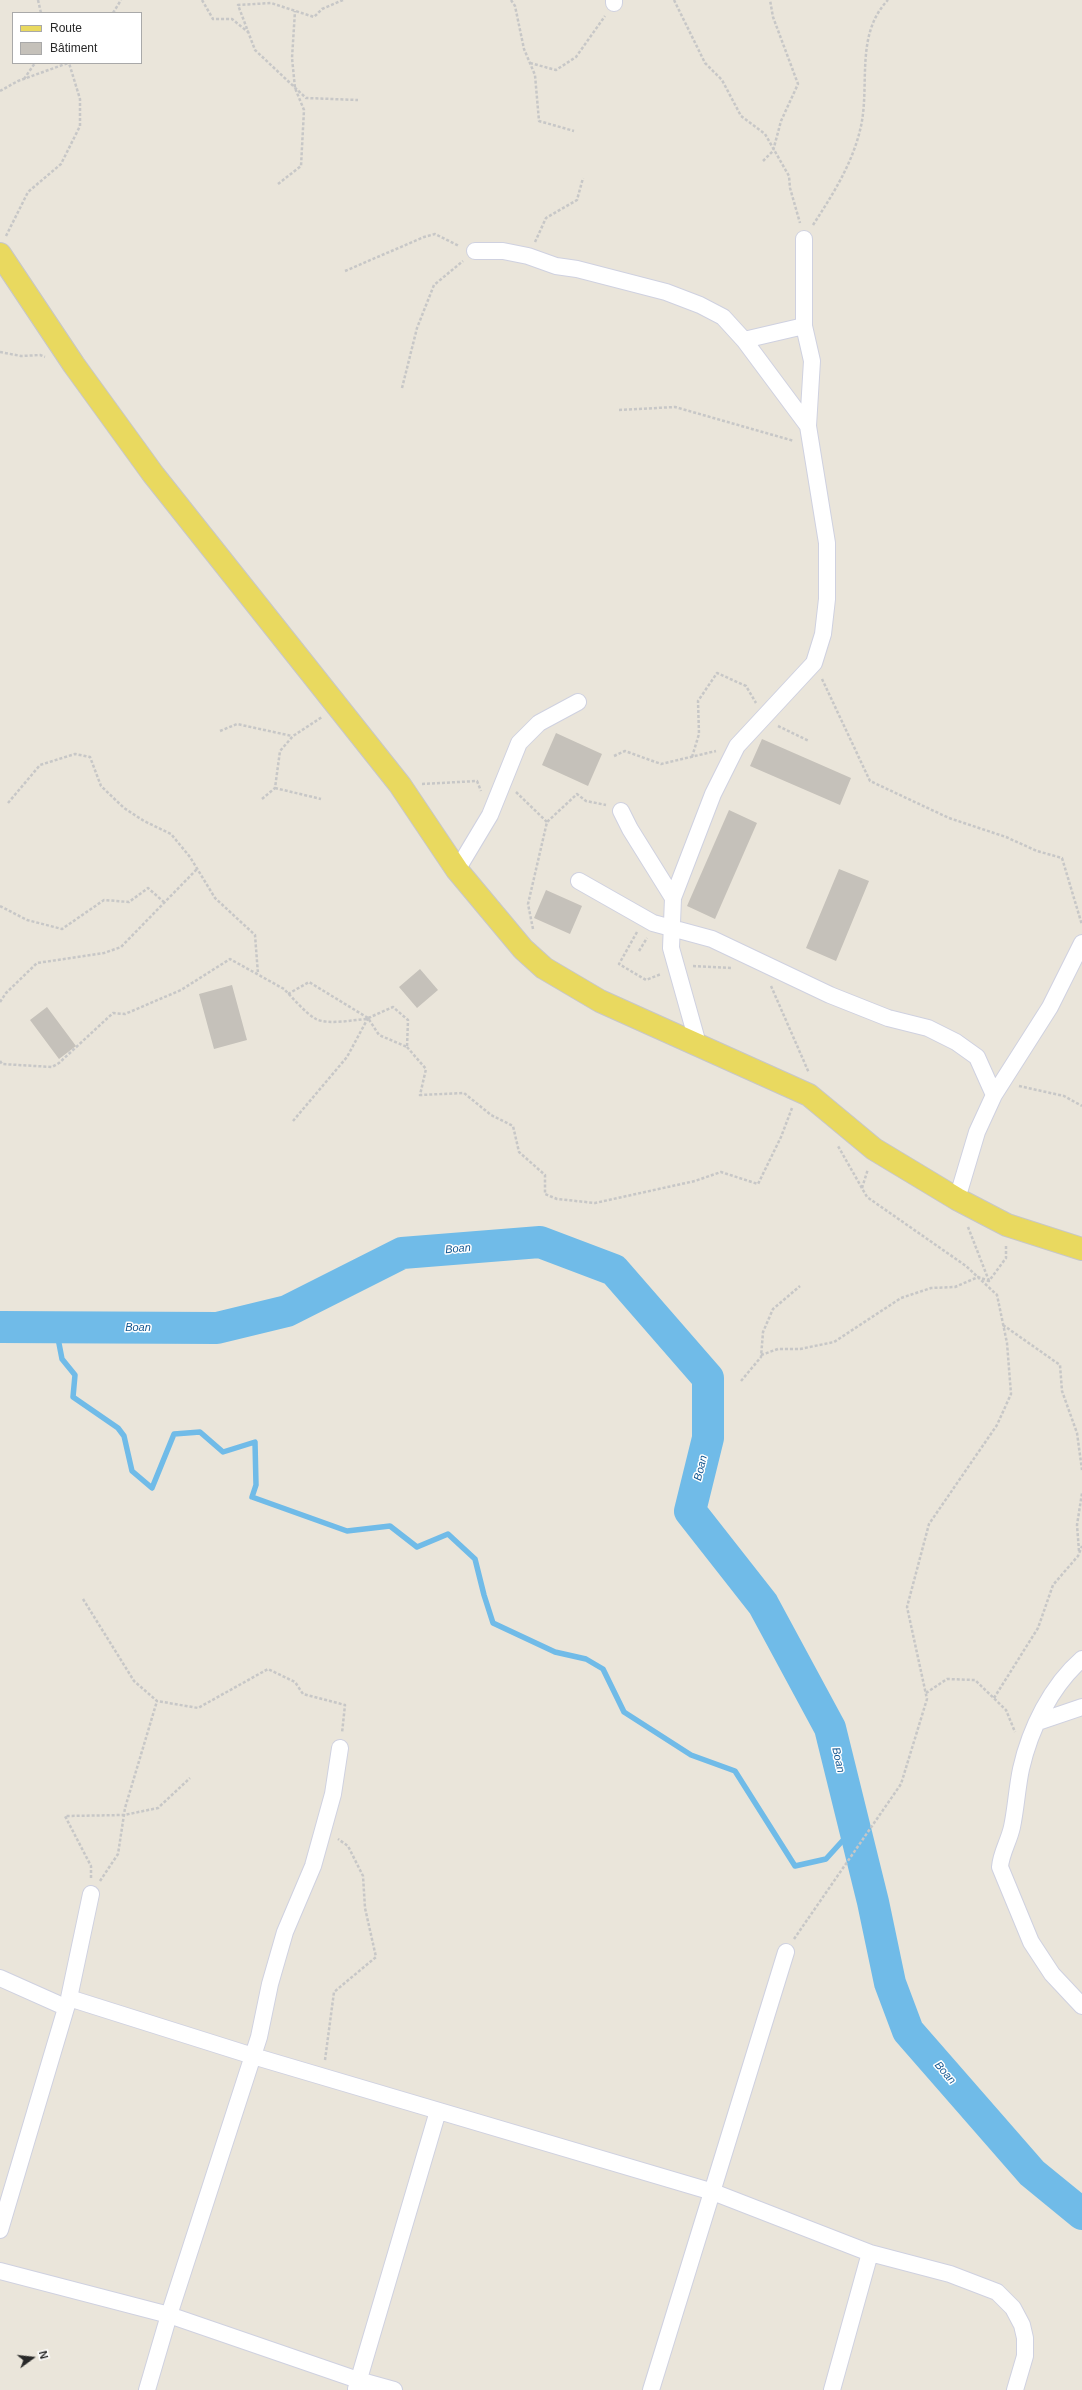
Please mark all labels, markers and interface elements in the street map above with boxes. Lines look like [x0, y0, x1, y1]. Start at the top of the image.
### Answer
legend [12, 12, 142, 64]
text: Route [50, 21, 82, 35]
text: Bâtiment [50, 41, 97, 55]
water label: Boan [445, 1241, 471, 1257]
water label: Boan [125, 1321, 151, 1335]
water label: Boan [691, 1454, 711, 1482]
water label: Boan [829, 1746, 847, 1774]
water label: Boan [932, 2059, 958, 2087]
north arrow [12, 2338, 52, 2378]
text: N [37, 2349, 50, 2360]

